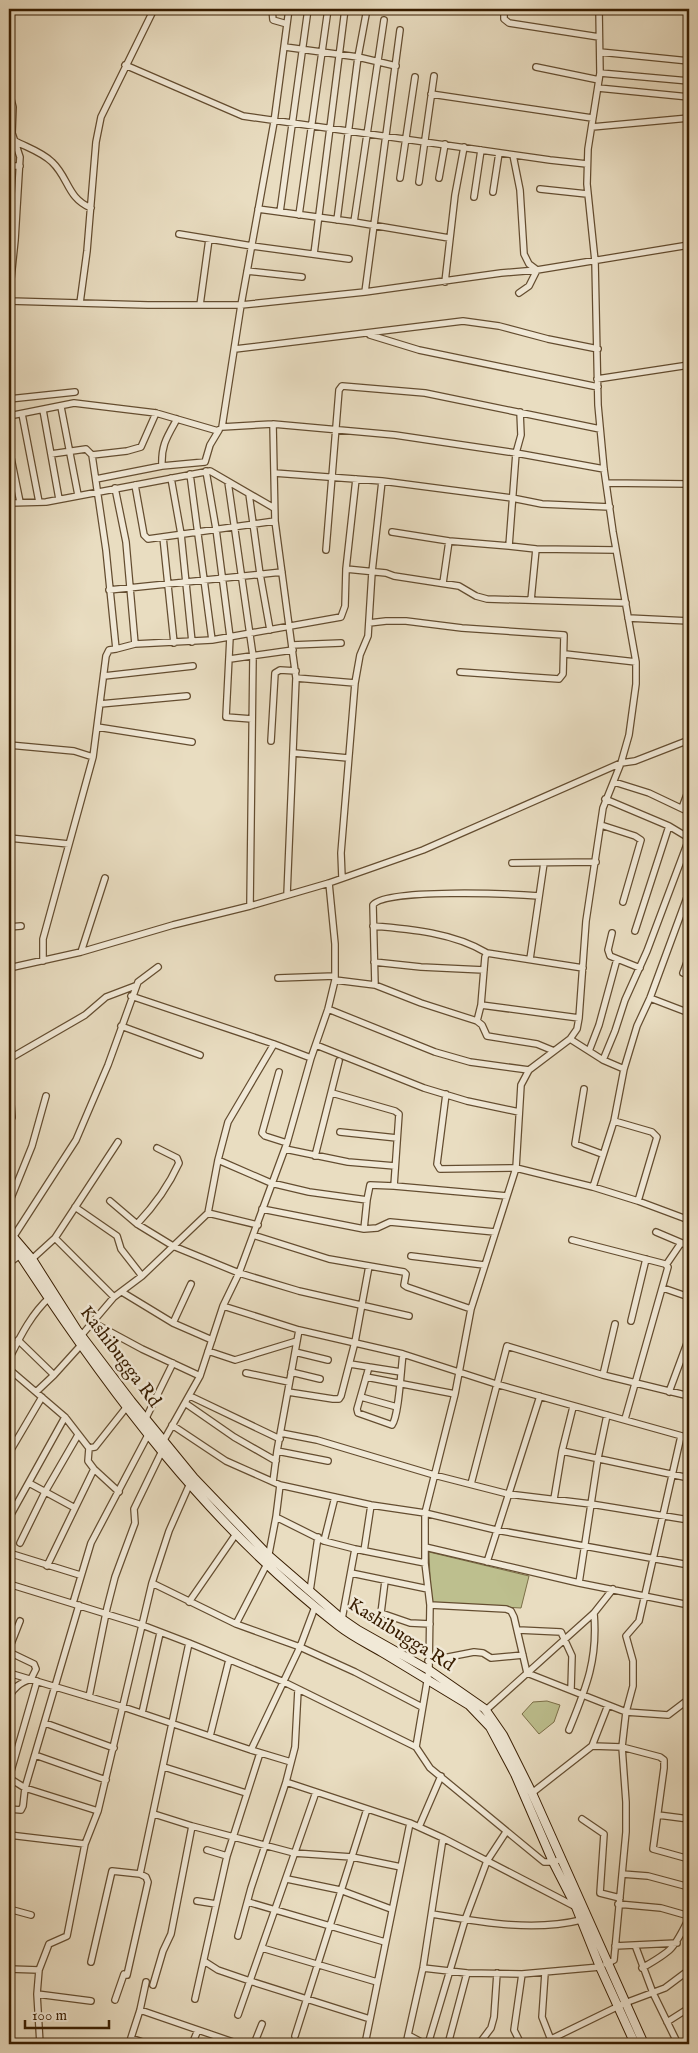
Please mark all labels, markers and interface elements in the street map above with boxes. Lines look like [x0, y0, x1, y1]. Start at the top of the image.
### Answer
street label: Kashibugga Rd [74, 1301, 167, 1413]
street label: Kashibugga Rd [343, 1593, 459, 1678]
scale bar [25, 1998, 109, 2030]
text: 100 m [32, 2006, 68, 2025]

